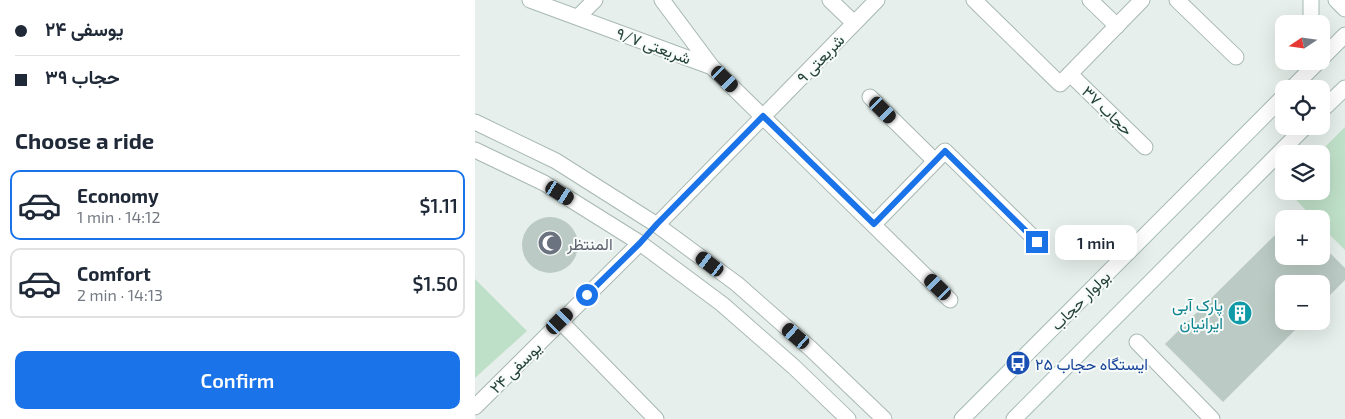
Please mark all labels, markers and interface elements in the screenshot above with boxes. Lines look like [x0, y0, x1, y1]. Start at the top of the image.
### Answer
north arrow [1275, 15, 1330, 70]
map controls [1275, 15, 1330, 330]
text: یوسفی ۲۴ [45, 17, 124, 40]
street label: شریعتی ۹/۷ [613, 23, 694, 69]
street label: شریعتی ۹ [792, 30, 849, 88]
car [709, 63, 741, 95]
text: حجاب ۳۹ [45, 65, 120, 88]
button: locate [1275, 80, 1330, 135]
street label: حجاب ۳۷ [1078, 81, 1138, 140]
car [867, 94, 898, 126]
text: Choose a ride [15, 127, 154, 153]
button: layers [1275, 145, 1330, 200]
car [543, 179, 576, 207]
icon: car [17, 183, 62, 228]
text: Economy [77, 184, 159, 207]
text: $1.11 [420, 194, 458, 217]
text: 1 min · 14:12 [77, 207, 160, 226]
button: + [1275, 210, 1330, 265]
callout: 1 min [1055, 224, 1137, 260]
mosque icon: المنتظر [537, 230, 563, 256]
route end [1026, 231, 1048, 253]
text: 1 min [1077, 233, 1115, 252]
place label: المنتظر [566, 234, 613, 255]
car [693, 249, 726, 279]
icon: car [17, 261, 62, 306]
text: Comfort [77, 262, 151, 285]
street label: بولوار حجاب [1046, 266, 1115, 335]
car [922, 271, 954, 303]
text: $1.50 [413, 272, 458, 295]
button: − [1275, 275, 1330, 330]
route start [576, 284, 598, 306]
text: 2 min · 14:13 [77, 285, 163, 304]
place label: پارک آبی ایرانیان [1172, 295, 1223, 334]
building icon: پارک آبی ایرانیان [1227, 300, 1253, 326]
car [543, 305, 576, 337]
car [779, 320, 812, 352]
street label: یوسفی ۲۴ [485, 337, 546, 398]
bus stop icon: ایستگاه حجاب ۲۵ [1005, 350, 1031, 376]
button: Confirm [15, 351, 460, 409]
place label: ایستگاه حجاب ۲۵ [1035, 354, 1148, 374]

